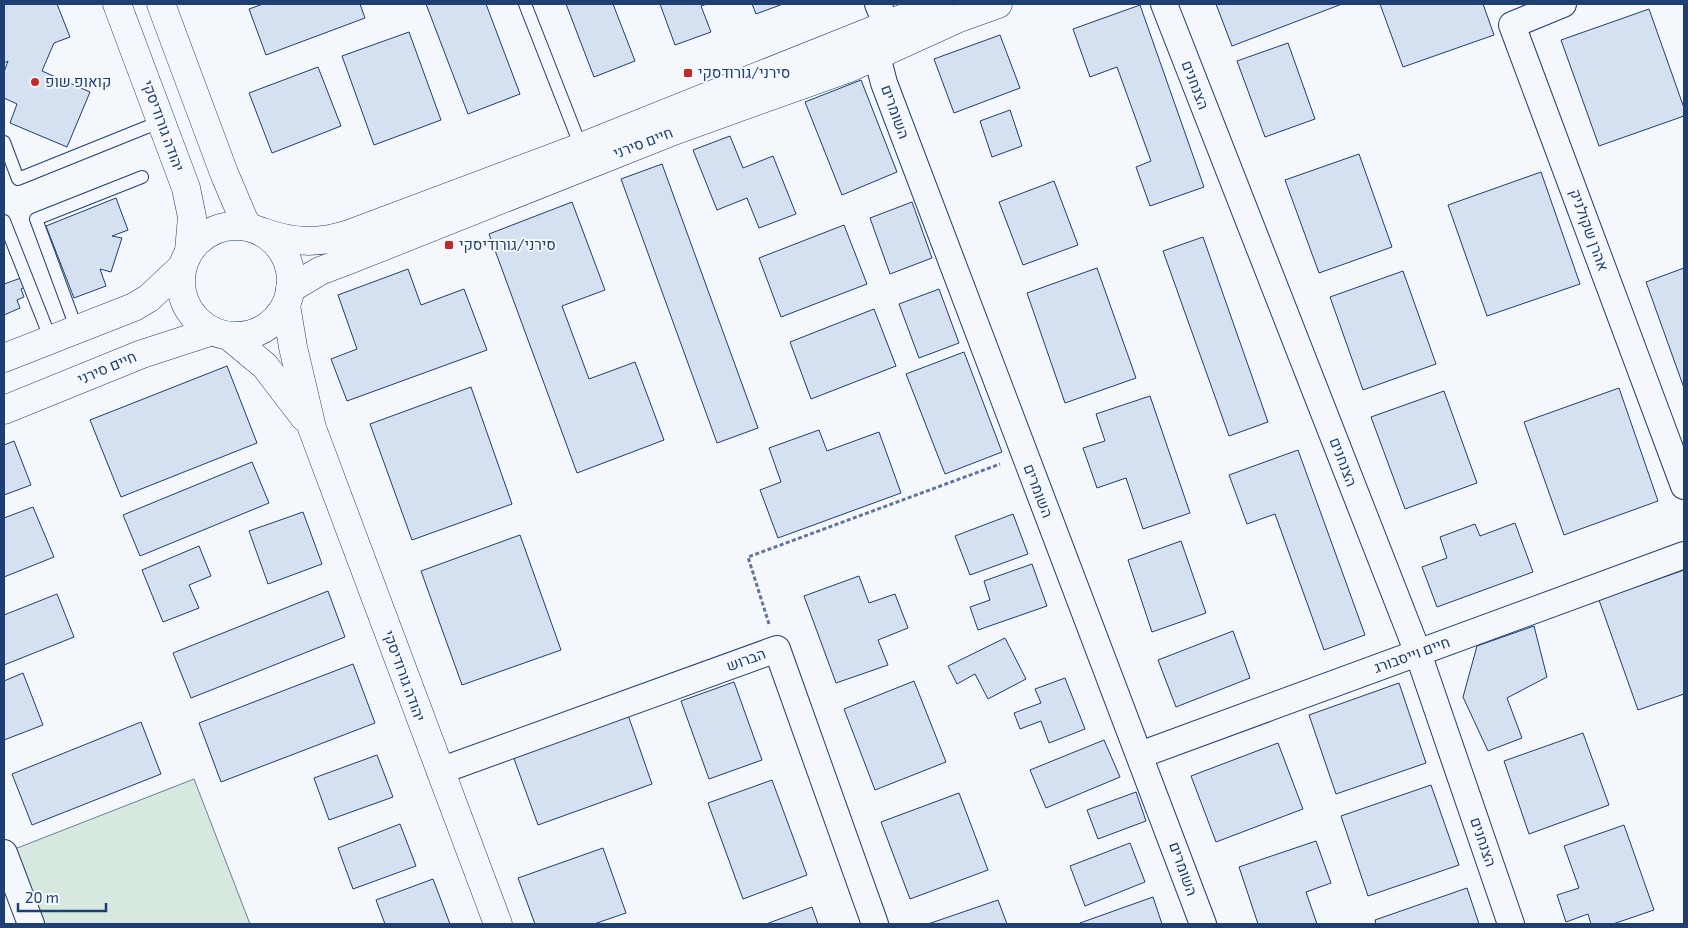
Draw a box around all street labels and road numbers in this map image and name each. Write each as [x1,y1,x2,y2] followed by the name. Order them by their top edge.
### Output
[1178,58,1213,112] street label: הצנחנים
[139,78,189,174] street label: יהודה גורודיסקי
[878,82,914,141] street label: השומרים
[610,122,675,162] street label: חיים סירני
[1567,186,1613,273] street label: אהרן שקולניק
[74,347,139,388] street label: חיים סירני
[1326,435,1361,489] street label: הצנחנים
[1020,461,1057,520] street label: השומרים
[380,628,430,724] street label: יהודה גורודיסקי
[1371,632,1452,676] street label: חיים וייסבורג
[724,644,768,674] street label: הברוש
[1467,815,1501,869] street label: הצנחנים
[1166,839,1202,898] street label: השומרים

